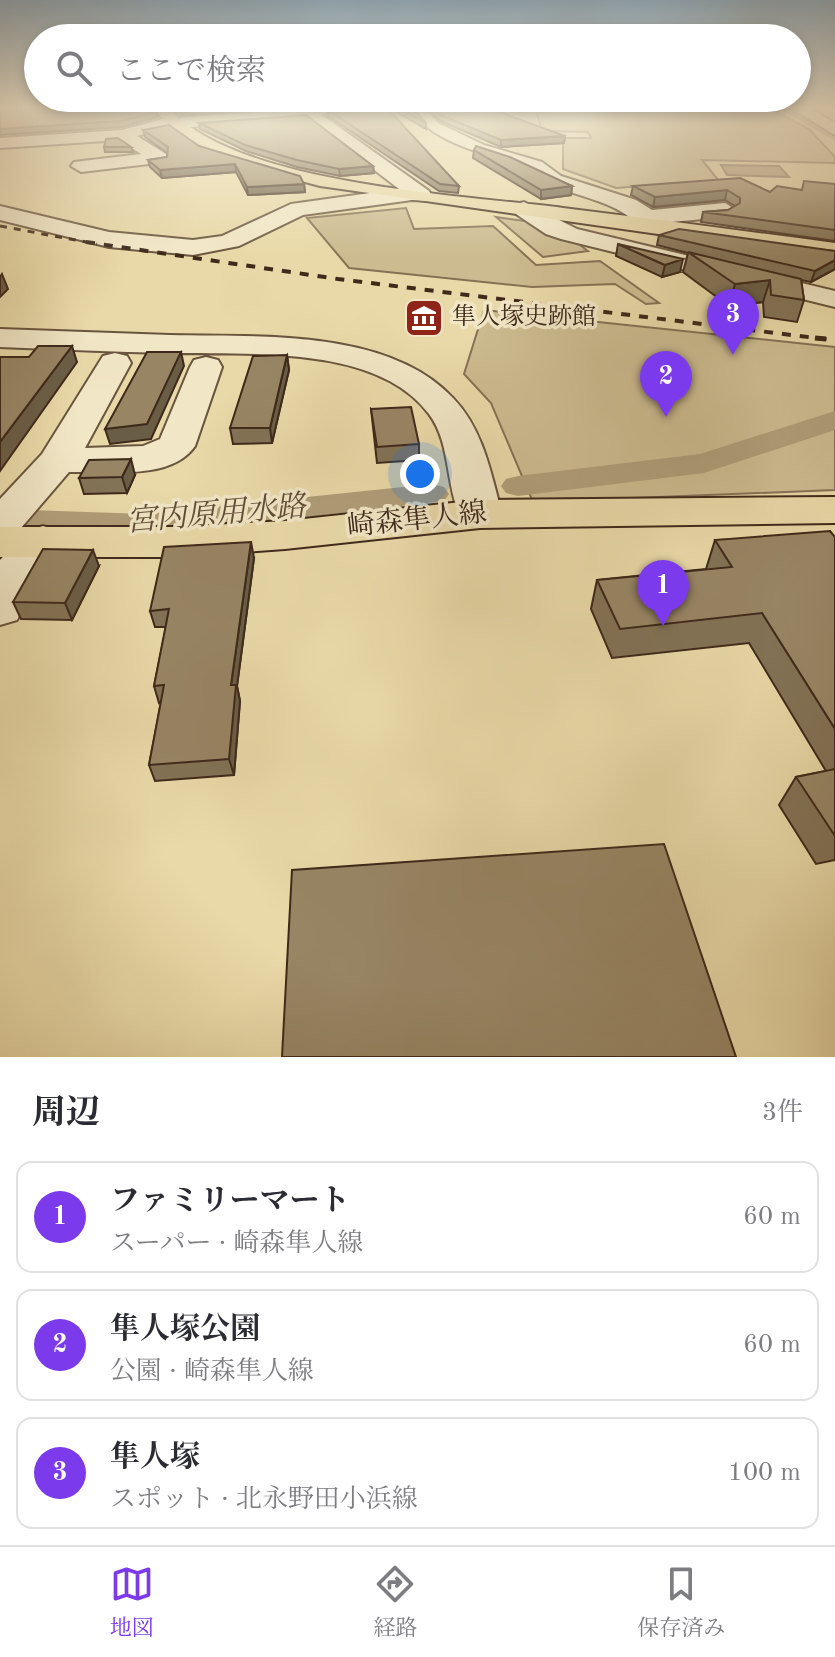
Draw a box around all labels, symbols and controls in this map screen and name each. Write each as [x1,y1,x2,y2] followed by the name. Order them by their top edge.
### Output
[24,24,811,112] search box
[52,46,96,90] icon: search
[116,57,266,87] text: ここで検索
[707,289,759,355] pin: 3
[403,297,445,339] museum icon: 隼人塚史跡館
[452,303,596,330] place label: 隼人塚史跡館
[640,351,692,417] pin: 2
[400,454,440,494] your location
[125,489,309,538] water label: 宮内原用水路
[346,497,488,542] street label: 崎森隼人線
[637,560,689,626] pin: 1
[32,1097,100,1131] text: 周辺
[762,1100,803,1126] text: 3件
[110,1187,349,1217] text: ファミリーマート
[52,1204,68,1230] text: 1
[743,1204,801,1230] text: 60 m
[110,1231,363,1257] text: スーパー · 崎森隼人線
[110,1315,260,1345] text: 隼人塚公園
[52,1332,68,1358] text: 2
[743,1332,801,1358] text: 60 m
[110,1359,314,1385] text: 公園 · 崎森隼人線
[110,1443,200,1473] text: 隼人塚
[52,1460,68,1486] text: 3
[728,1460,801,1486] text: 100 m
[110,1487,418,1513] text: スポット · 北永野田小浜線
[110,1562,154,1643] tab: 地図
[373,1562,417,1643] tab: 経路
[637,1562,725,1643] tab: 保存済み

